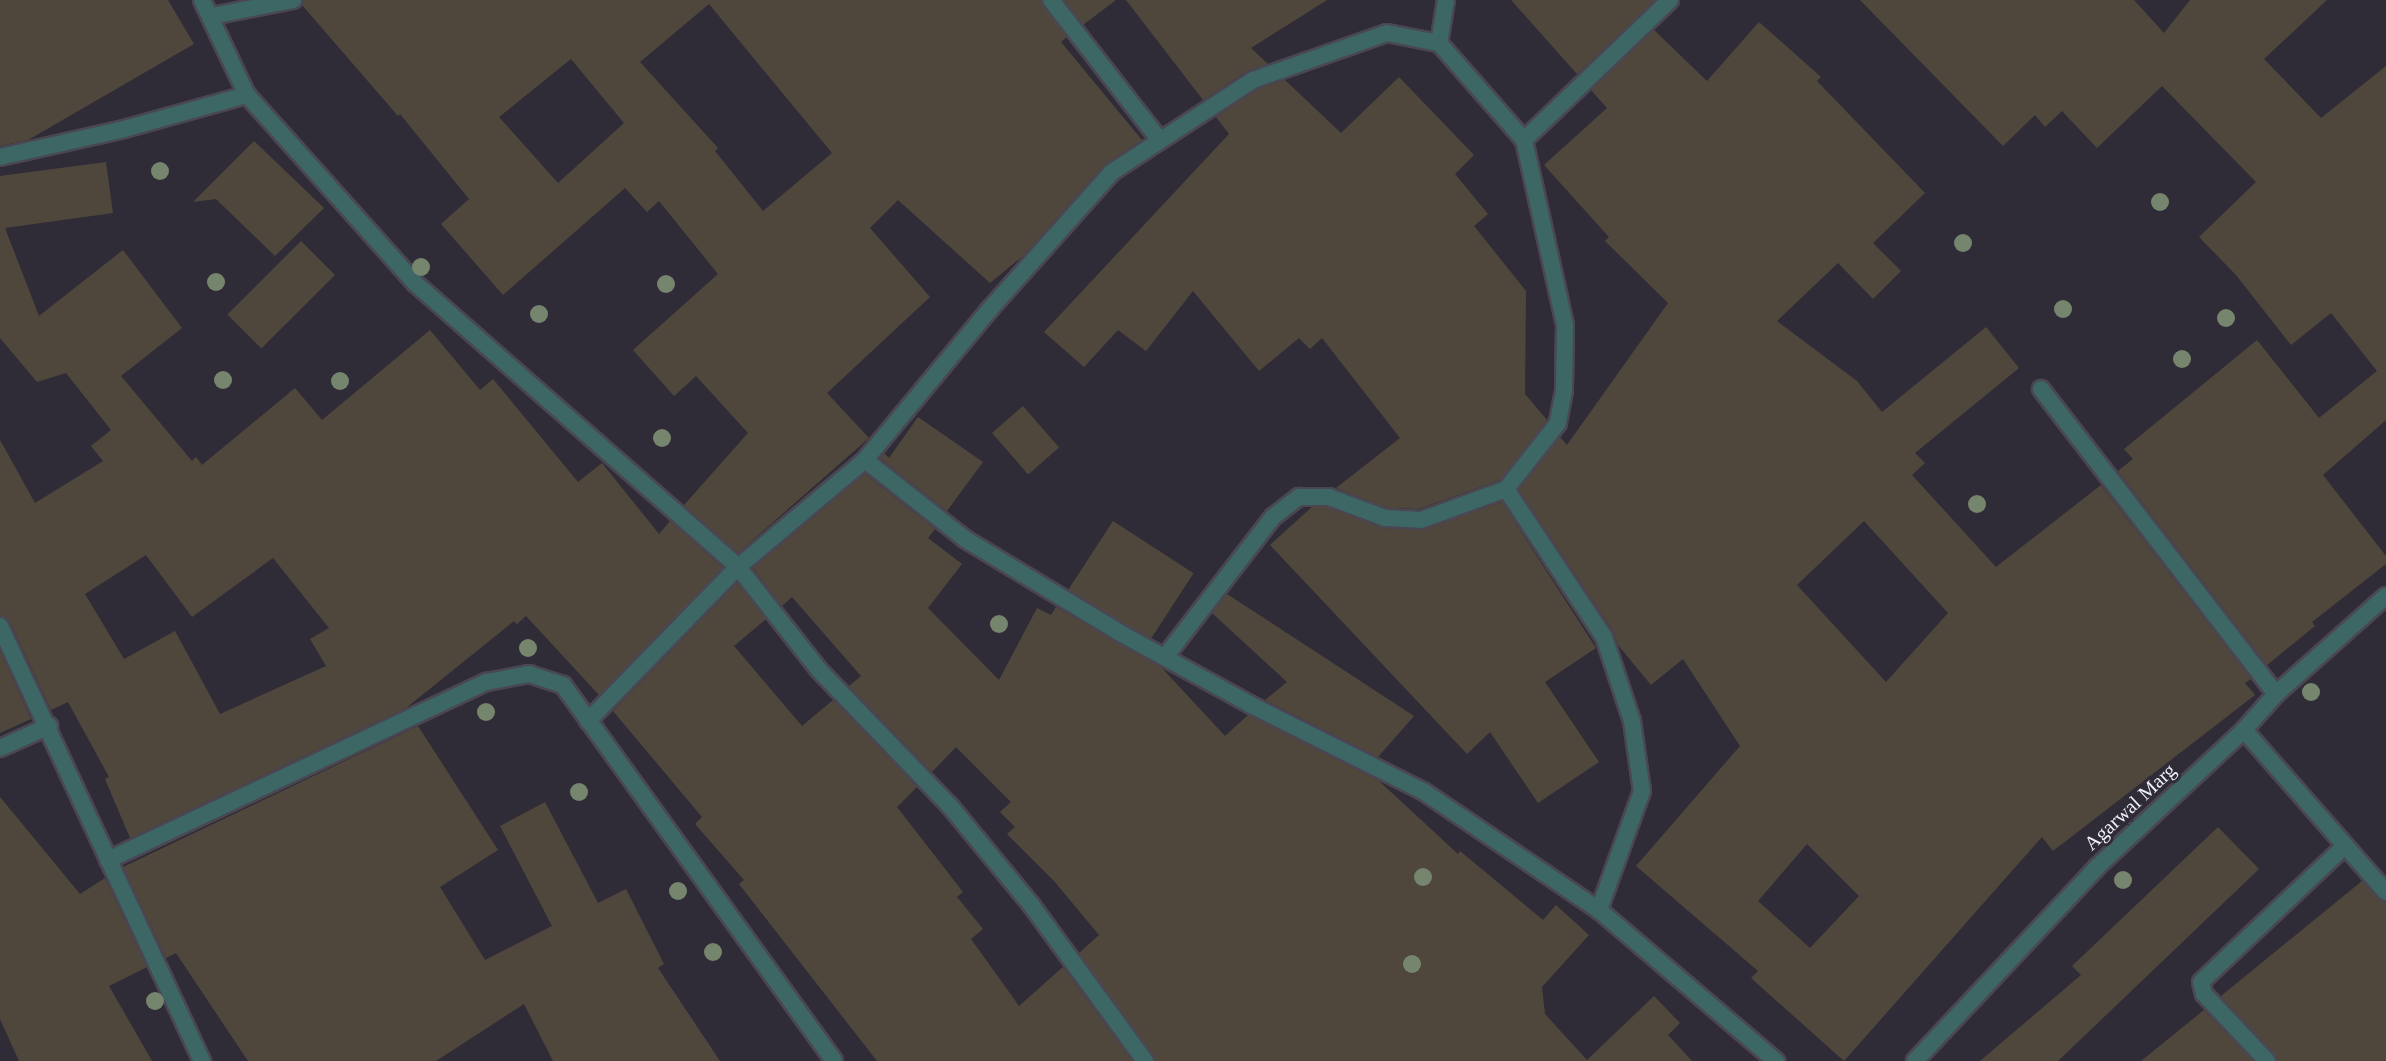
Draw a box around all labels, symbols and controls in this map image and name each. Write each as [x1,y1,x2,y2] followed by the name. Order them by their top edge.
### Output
[2079,758,2181,856] street label: Agarwal Marg

